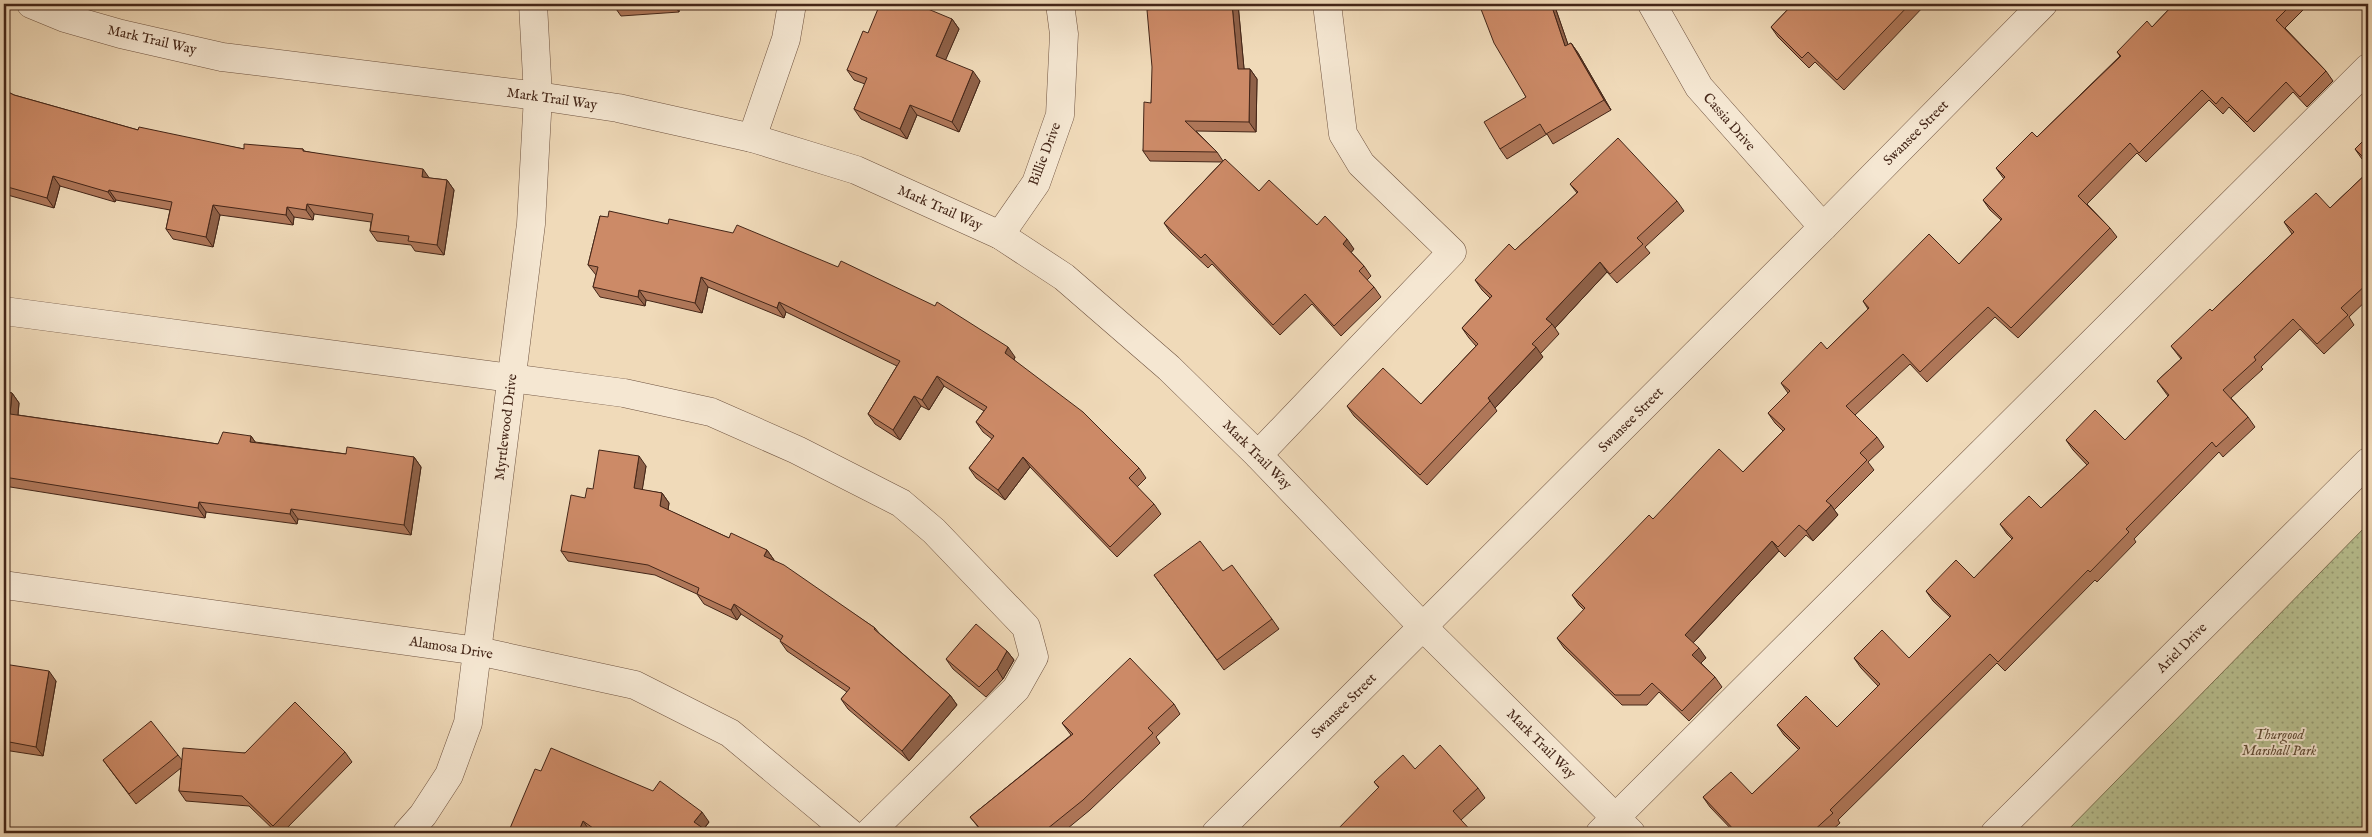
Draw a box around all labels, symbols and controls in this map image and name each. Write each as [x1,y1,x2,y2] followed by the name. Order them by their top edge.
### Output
[106,21,198,59] street label: Mark Trail Way
[506,84,598,114] street label: Mark Trail Way
[1699,89,1760,155] street label: Cassia Drive
[1879,96,1953,170] street label: Swansee Street
[1025,119,1066,188] street label: Billie Drive
[895,181,985,235] street label: Mark Trail Way
[491,372,522,481] street label: Myrtlewood Drive
[1594,383,1668,457] street label: Swansee Street
[1218,416,1296,494] street label: Mark Trail Way
[2152,619,2211,678] street label: Ariel Drive
[407,632,495,664] street label: Alamosa Drive
[1307,669,1381,743] street label: Swansee Street
[1502,705,1580,783] street label: Mark Trail Way
[2242,726,2317,760] park label: Thurgood Marshall Park

